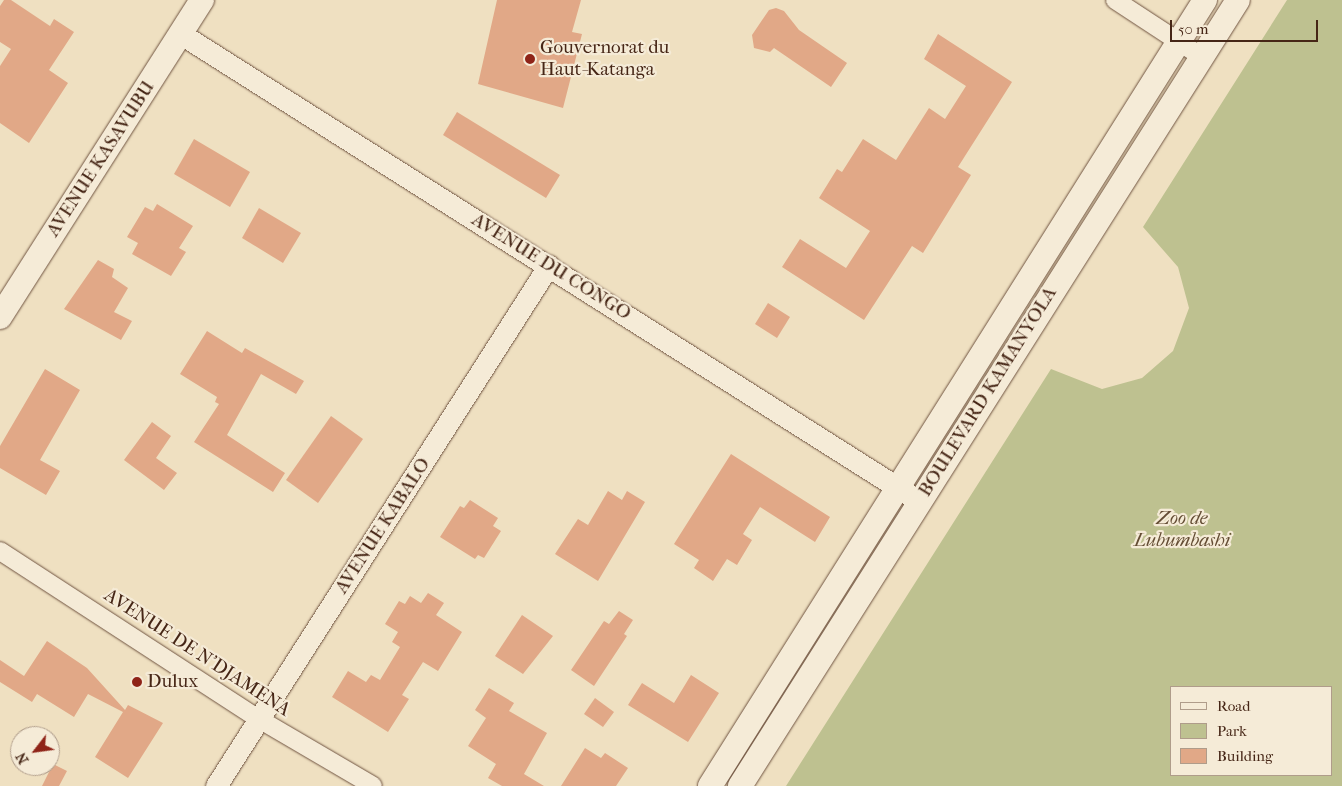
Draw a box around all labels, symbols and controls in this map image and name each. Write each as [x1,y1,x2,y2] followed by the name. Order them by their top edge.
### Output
[1172,10,1320,42] scale bar
[1178,20,1208,38] text: 50 m
[540,37,669,81] place label: Gouvernorat du Haut-Katanga
[524,53,536,65] marker: Gouvernorat du Haut-Katanga
[42,77,160,241] street label: AVENUE KASAVUBU
[467,209,635,325] street label: AVENUE DU CONGO
[914,283,1062,501] street label: BOULEVARD KAMANYOLA
[331,454,435,598] street label: AVENUE KABALO
[1134,508,1230,552] park label: Zoo de Lubumbashi
[100,584,294,722] street label: AVENUE DE N'DJAMENA
[147,671,198,693] place label: Dulux
[131,676,143,688] marker: Dulux
[1170,686,1332,776] legend
[1217,697,1250,715] text: Road
[1217,722,1247,740] text: Park
[10,726,60,776] north arrow
[1217,747,1273,765] text: Building
[12,749,32,767] text: N

